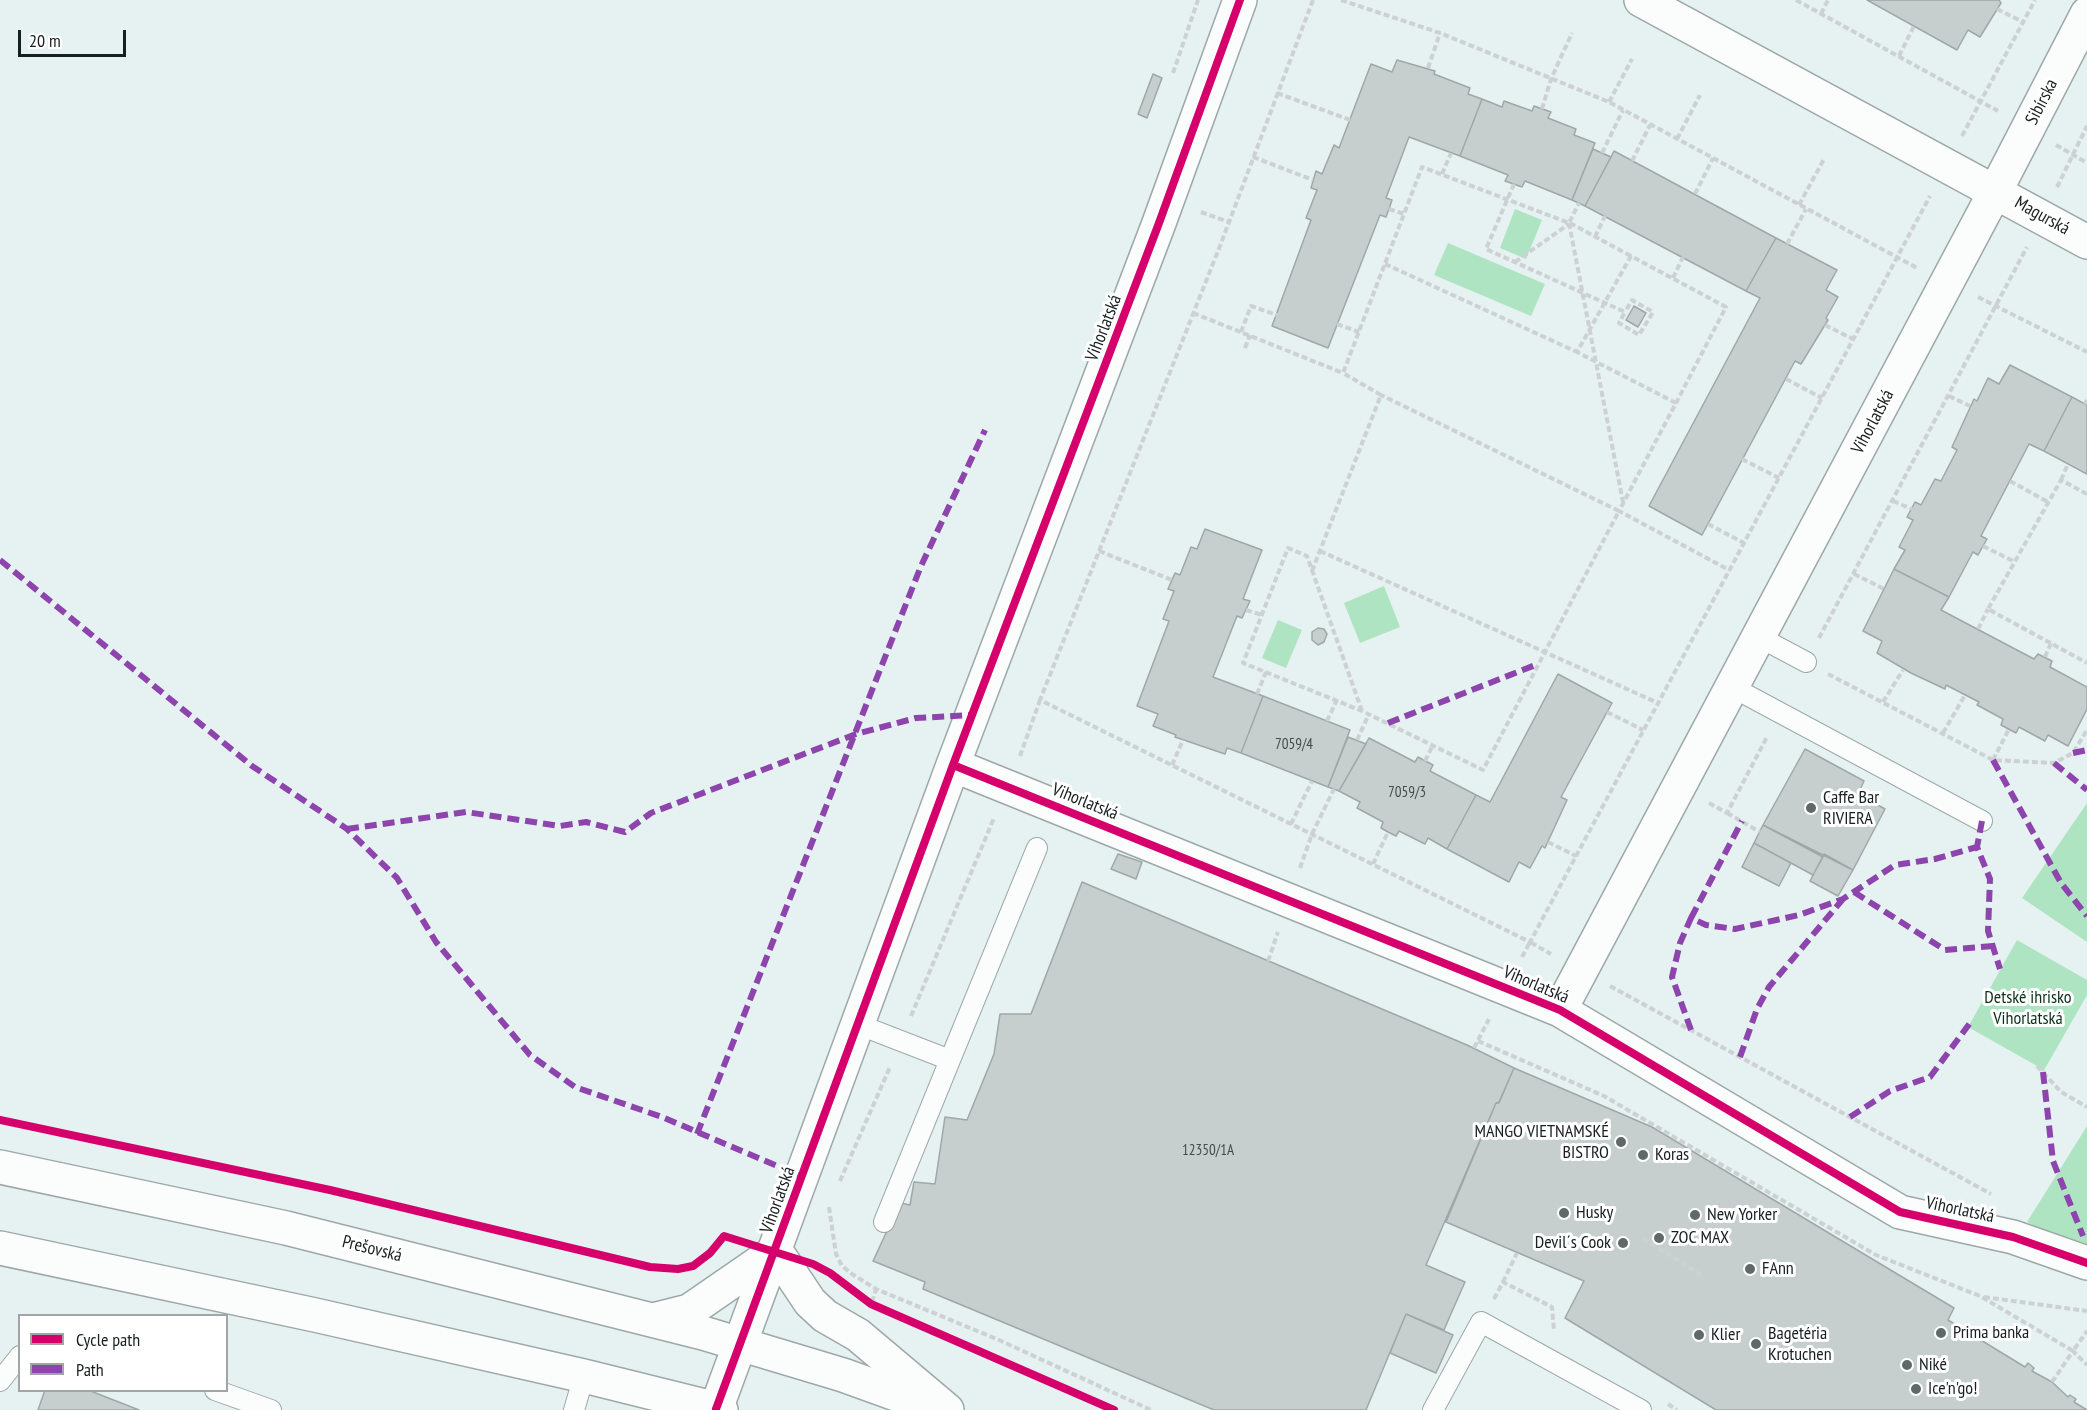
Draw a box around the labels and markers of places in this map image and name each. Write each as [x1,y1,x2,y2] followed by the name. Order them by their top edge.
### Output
[1823,787,1879,830] place label: Caffe Bar RIVIERA
[1804,801,1818,815] marker: Caffe Bar RIVIERA
[1475,1121,1609,1164] place label: MANGO VIETNAMSKÉ BISTRO
[1614,1135,1628,1149] marker: MANGO VIETNAMSKÉ BISTRO
[1655,1144,1689,1166] place label: Koras
[1636,1148,1650,1162] marker: Koras
[1576,1202,1613,1224] place label: Husky
[1707,1204,1777,1226] place label: New Yorker
[1557,1206,1571,1220] marker: Husky
[1688,1208,1702,1222] marker: New Yorker
[1671,1227,1729,1249] place label: ZOC MAX
[1652,1231,1666,1245] marker: ZOC MAX
[1535,1232,1611,1254] place label: Devil´s Cook
[1616,1236,1630,1250] marker: Devil´s Cook
[1762,1258,1794,1280] place label: FAnn
[1743,1262,1757,1276] marker: FAnn
[1953,1322,2029,1344] place label: Prima banka
[1768,1323,1832,1366] place label: Bagetéria Krotuchen
[1711,1324,1740,1346] place label: Klier
[1934,1326,1948,1340] marker: Prima banka
[1692,1328,1706,1342] marker: Klier
[1749,1337,1763,1351] marker: Bagetéria Krotuchen
[1919,1354,1947,1376] place label: Niké
[1900,1358,1914,1372] marker: Niké
[1928,1378,1977,1400] place label: Ice'n'go!
[1909,1382,1923,1396] marker: Ice'n'go!

